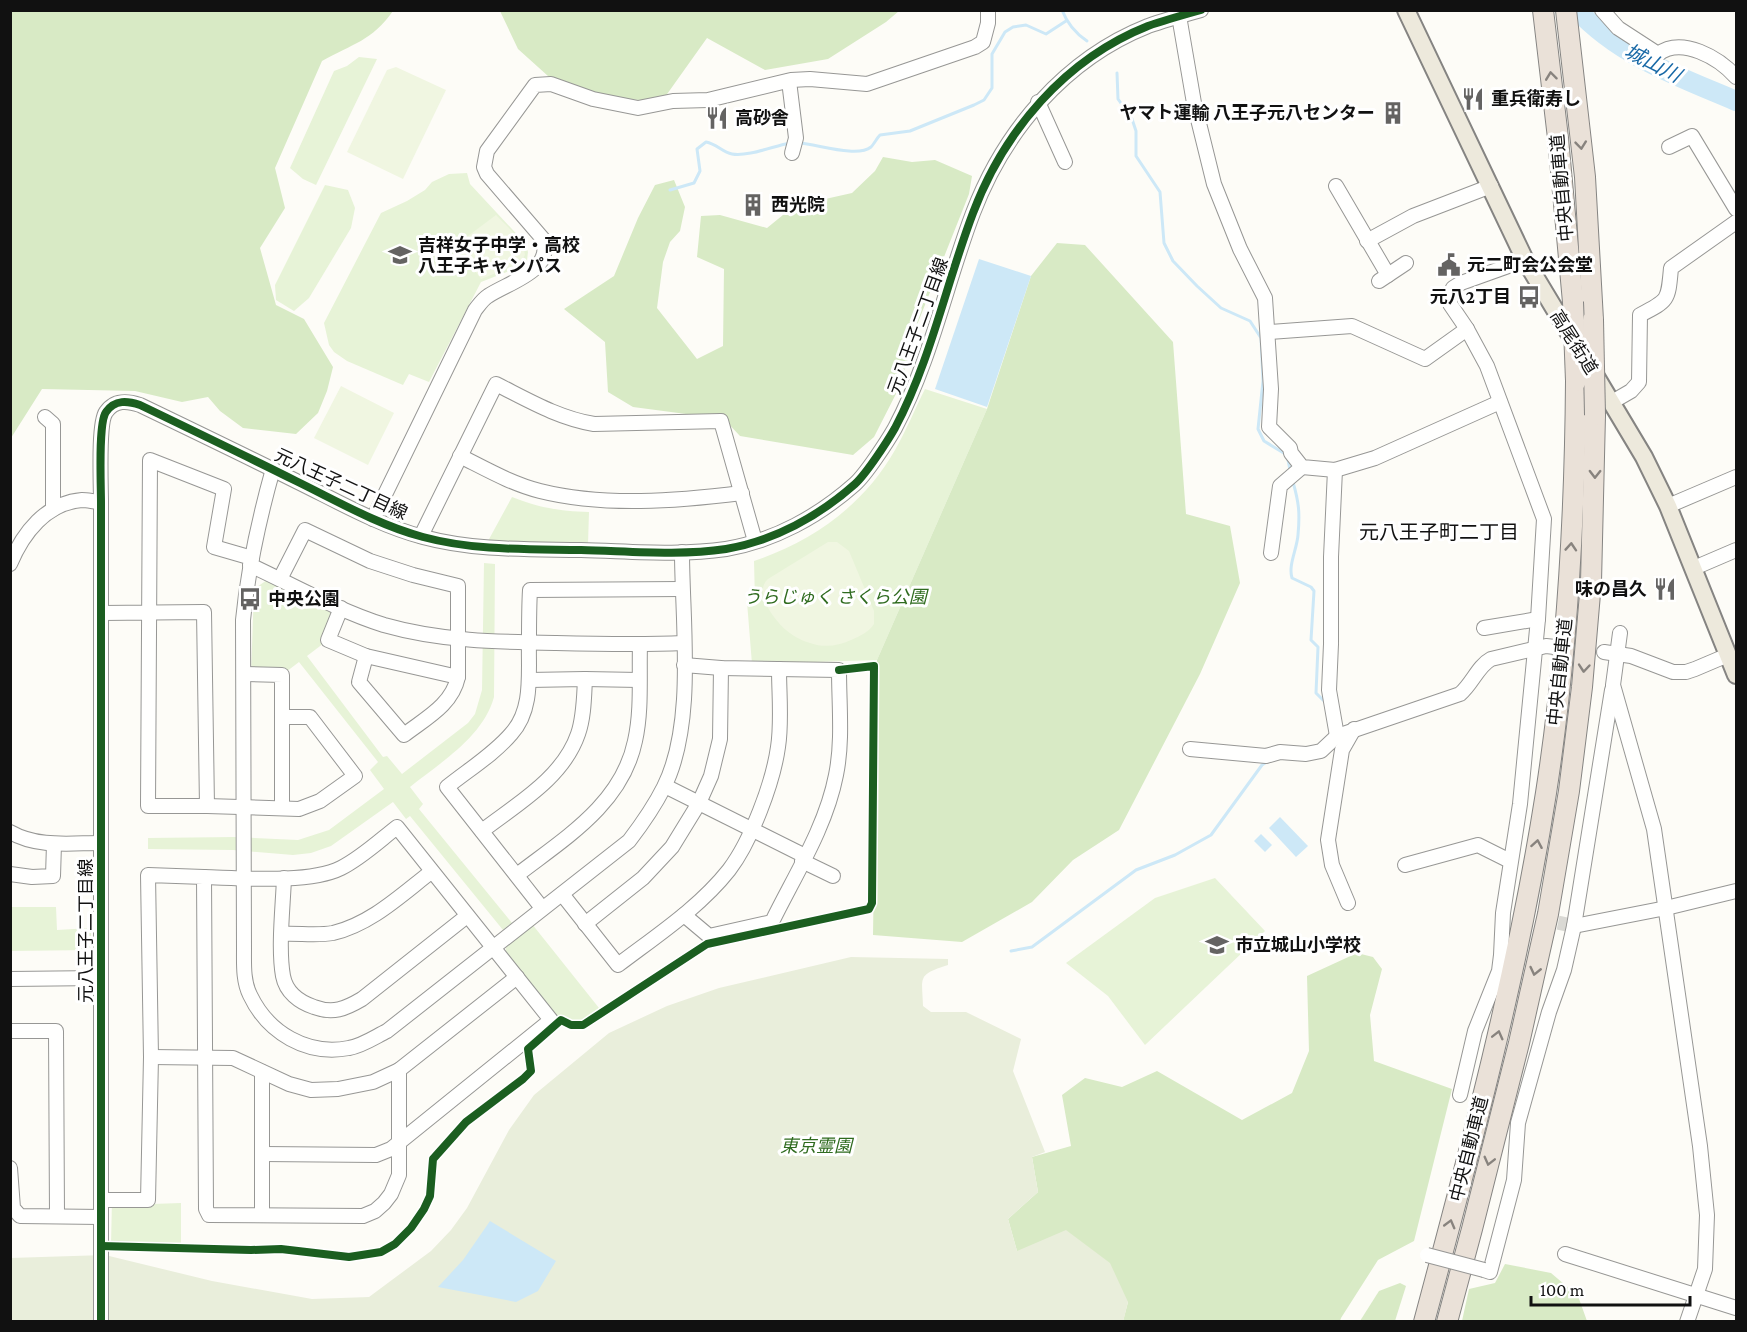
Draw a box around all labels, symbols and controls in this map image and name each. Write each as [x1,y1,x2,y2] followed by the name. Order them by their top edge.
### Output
[1621,40,1687,87] water label: 城山川
[1545,72,1557,81] one-way arrow
[1460,86,1486,112] restaurant icon: 重兵衛寿し
[1491,88,1581,109] place label: 重兵衛寿し
[1380,100,1406,126] building icon: ヤマト運輸 八王子元八センター
[1120,103,1375,123] place label: ヤマト運輸 八王子元八センター
[704,105,730,131] restaurant icon: 高砂舎
[735,108,789,128] place label: 高砂舎
[1547,133,1577,243] street label: 中央自動車道
[1575,140,1587,149] one-way arrow
[740,192,766,218] building icon: 西光院
[771,195,825,215] place label: 西光院
[418,235,580,276] place label: 吉祥女子中学・高校 八王子キャンパス
[387,242,413,268] school or university icon: 吉祥女子中学・高校 八王子キャンパス
[1436,252,1462,278] public building icon: 元二町会公会堂
[884,255,952,397] street label: 元八王子二丁目線
[1467,255,1593,275] place label: 元二町会公会堂
[1516,284,1542,310] bus stop icon: 元八2丁目
[1430,287,1511,307] place label: 元八2丁目
[1546,306,1602,378] street label: 高尾街道
[272,445,410,523] street label: 元八王子二丁目線
[1589,469,1601,478] one-way arrow
[1359,521,1519,543] district label: 元八王子町二丁目
[1564,542,1577,551] one-way arrow
[1652,576,1678,602] restaurant icon: 味の昌久
[1575,579,1647,599] place label: 味の昌久
[237,586,263,612] bus stop icon: 中央公園
[743,587,930,607] park label: うらじゅく さくら公園
[268,589,340,609] place label: 中央公園
[1544,617,1576,727] street label: 中央自動車道
[1578,664,1591,673] one-way arrow
[1530,840,1542,849] one-way arrow
[76,859,96,1003] street label: 元八王子二丁目線
[1204,932,1230,958] school or university icon: 市立城山小学校
[1235,935,1361,955] place label: 市立城山小学校
[1529,966,1542,976] one-way arrow
[1490,1031,1503,1041] one-way arrow
[1446,1094,1492,1204] street label: 中央自動車道
[780,1136,855,1156] park label: 東京霊園
[1484,1155,1497,1165] one-way arrow
[1442,1220,1455,1230] one-way arrow
[1531,1269,1690,1307] scale bar
[1540,1280,1585,1300] text: 100 m

